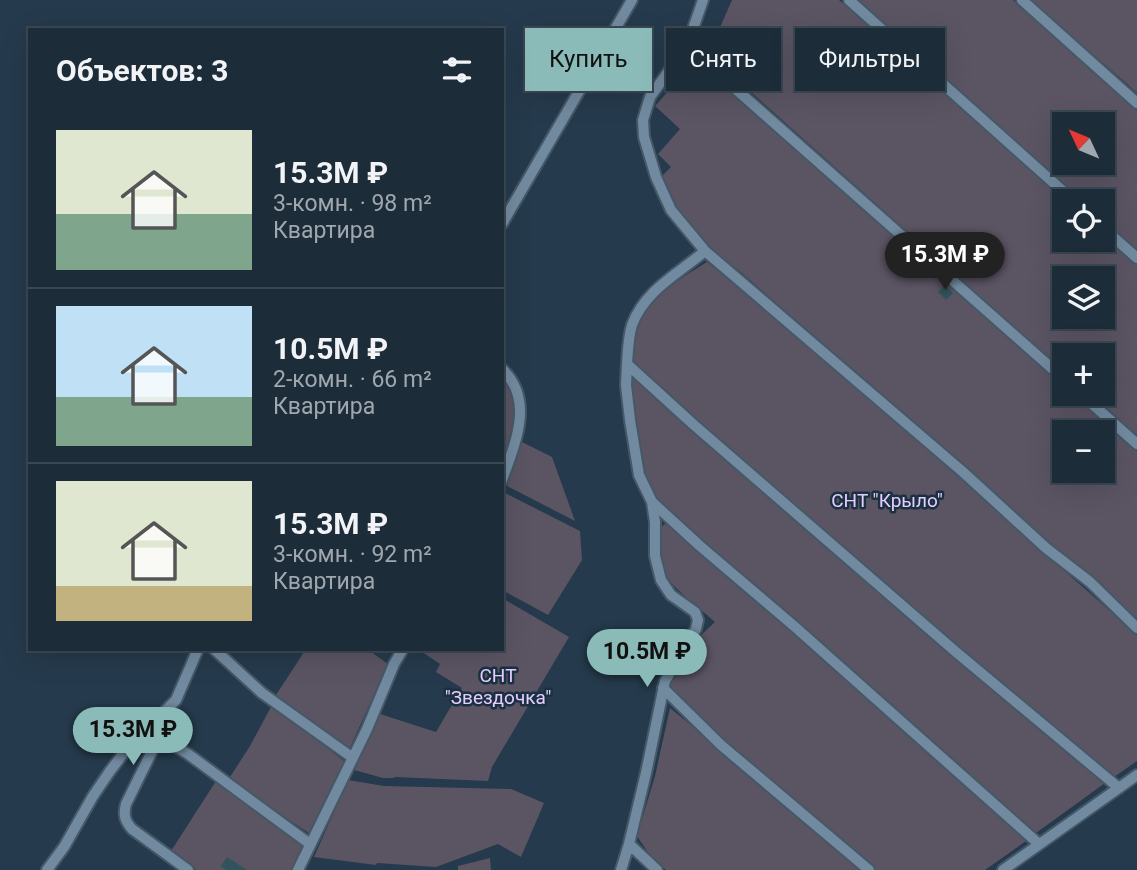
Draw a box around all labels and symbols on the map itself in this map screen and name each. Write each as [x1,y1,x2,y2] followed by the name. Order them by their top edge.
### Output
[1052,112,1115,175] north arrow
[880,232,1010,292] pin: 15.3M ₽
[831,489,943,512] park label: СНТ "Крыло"
[582,630,712,689] pin: 10.5M ₽
[445,664,551,709] park label: СНТ "Звездочка"
[68,708,198,767] pin: 15.3M ₽

